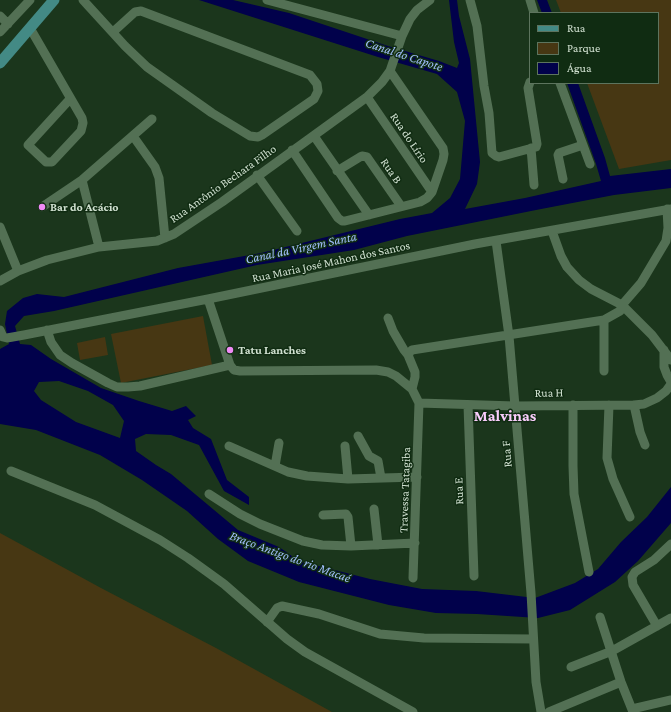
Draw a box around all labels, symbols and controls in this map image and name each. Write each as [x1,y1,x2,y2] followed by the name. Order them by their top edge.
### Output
[529,12,659,84] legend
[567,21,585,35] text: Rua
[363,35,445,75] water label: Canal do Capote
[567,41,600,55] text: Parque
[567,61,591,75] text: Água
[387,110,431,166] street label: Rua do Lírio
[167,142,279,226] street label: Rua Antônio Bechara Filho
[377,156,405,186] street label: Rua B
[50,200,119,214] place label: Bar do Acácio
[37,202,47,212] marker: Bar do Acácio
[244,229,358,267] water label: Canal da Virgem Santa
[251,238,411,286] street label: Rua Maria José Mahon dos Santos
[238,343,306,357] place label: Tatu Lanches
[225,345,235,355] marker: Tatu Lanches
[535,386,563,400] street label: Rua H
[474,406,536,426] district label: Malvinas
[499,440,515,468] street label: Rua F
[396,447,414,533] street label: Travessa Tatagiba
[451,477,467,505] street label: Rua E
[227,528,353,586] water label: Braço Antigo do rio Macaé

